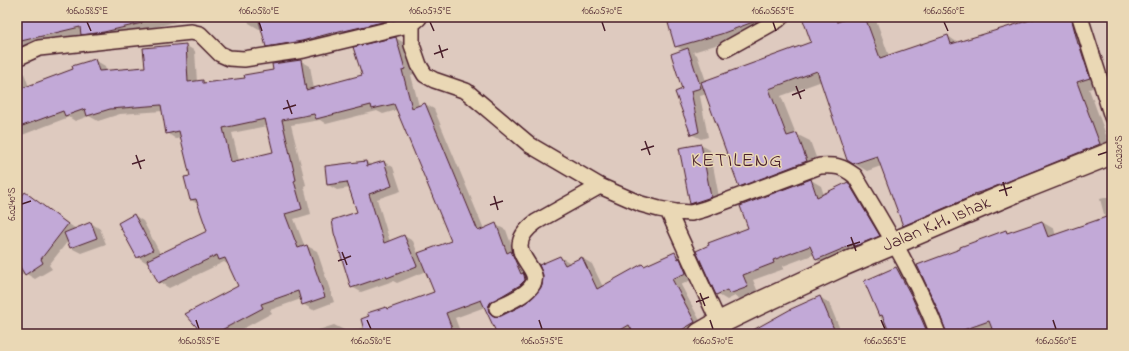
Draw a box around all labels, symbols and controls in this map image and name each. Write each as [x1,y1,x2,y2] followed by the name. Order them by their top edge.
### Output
[66,4,108,19] text: 106.0585°E
[239,4,279,19] text: 106.0580°E
[409,4,451,19] text: 106.0575°E
[581,4,623,19] text: 106.0570°E
[752,4,794,19] text: 106.0565°E
[923,4,965,19] text: 106.0560°E
[1112,135,1127,169] text: 6.0230°S
[691,147,783,176] district label: KETILENG
[5,187,20,221] text: 6.0240°S
[879,190,995,259] street label: Jalan K.H. Ishak
[178,334,220,349] text: 106.0585°E
[351,334,391,349] text: 106.0580°E
[521,334,563,349] text: 106.0575°E
[692,334,734,349] text: 106.0570°E
[864,334,906,349] text: 106.0565°E
[1035,334,1077,349] text: 106.0560°E

